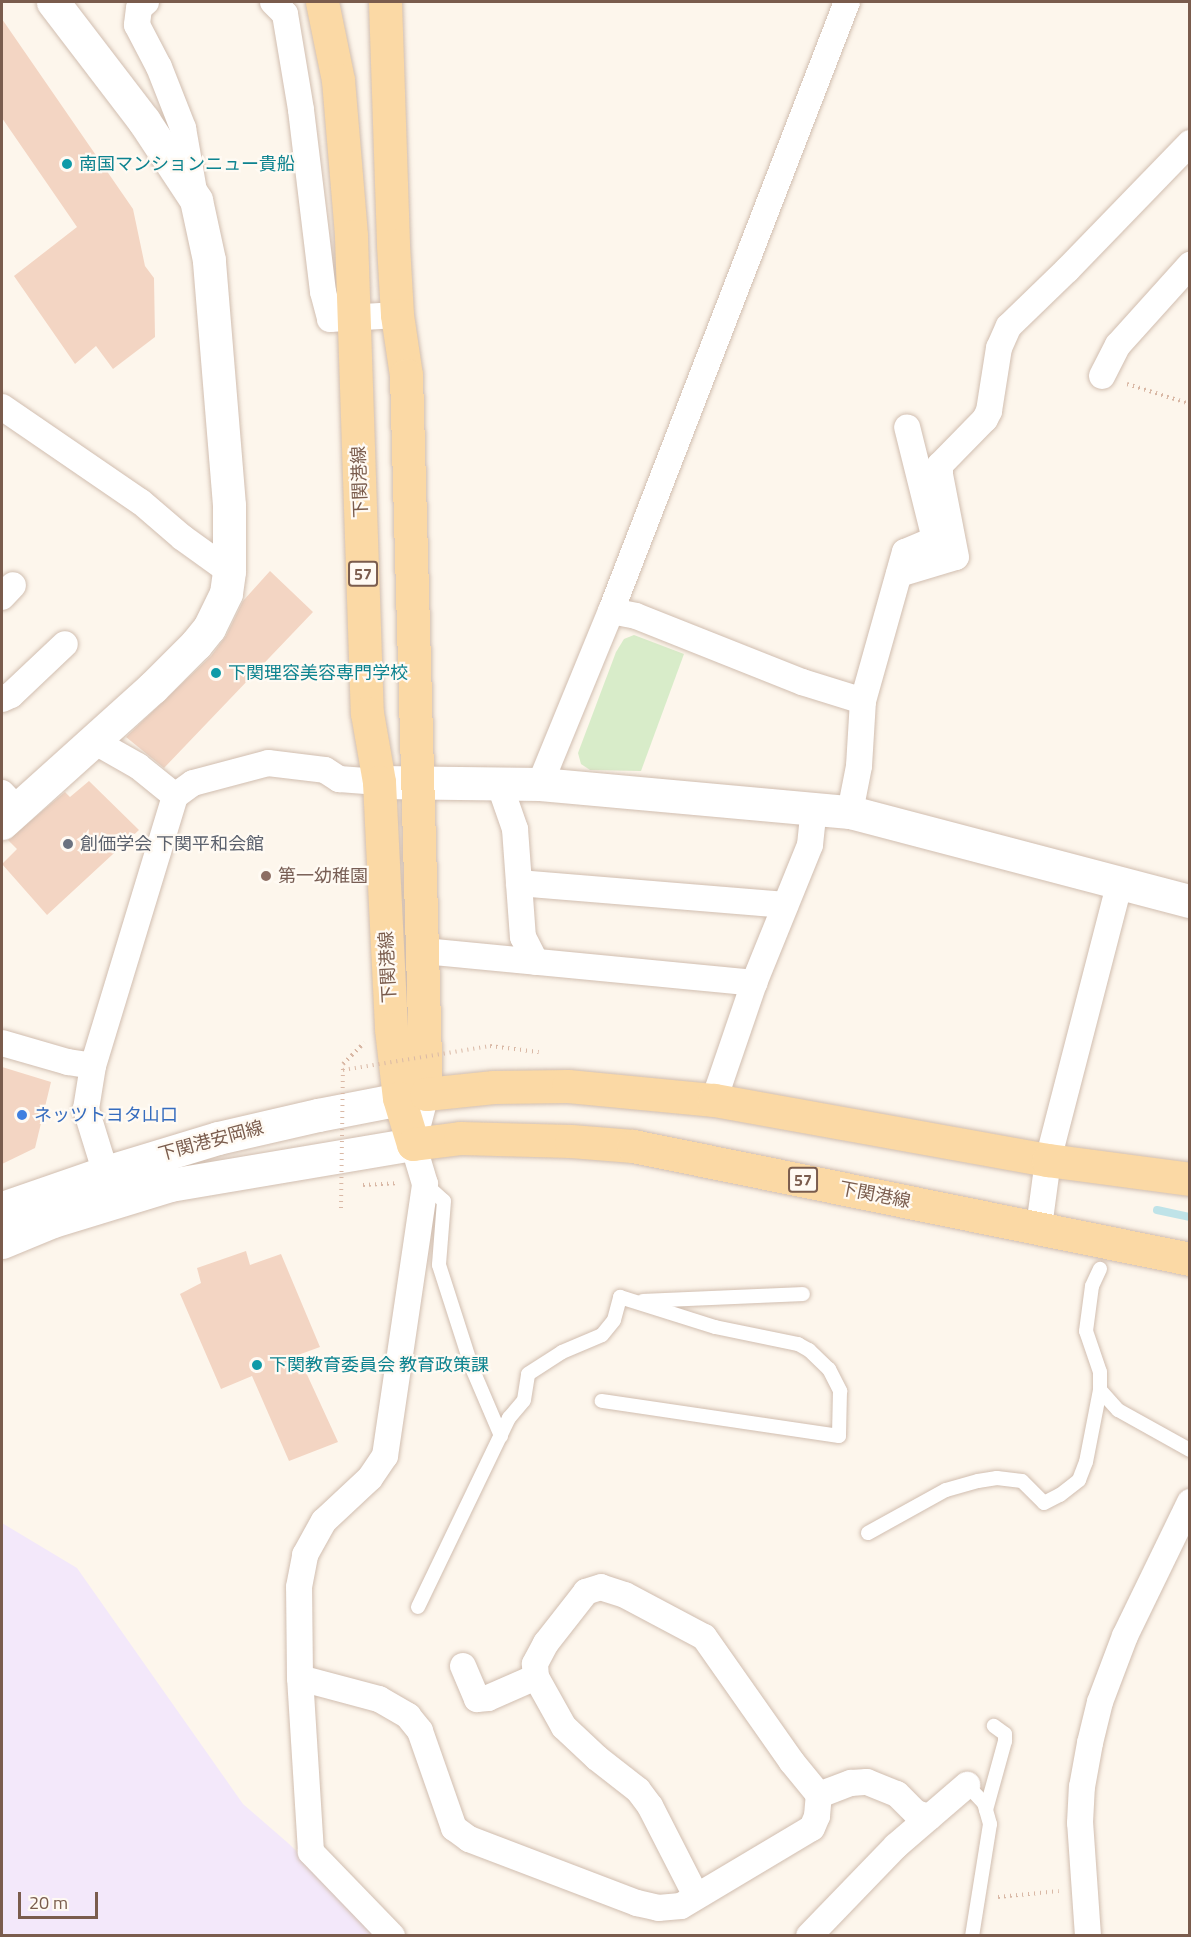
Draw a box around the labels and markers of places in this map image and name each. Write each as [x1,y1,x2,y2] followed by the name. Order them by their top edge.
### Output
[79,153,295,175] place label: 南国マンションニュー貴船
[60,157,74,171] marker: 南国マンションニュー貴船
[228,662,408,684] place label: 下関理容美容専門学校
[209,666,223,680] marker: 下関理容美容専門学校
[80,833,264,855] place label: 創価学会 下関平和会館
[61,837,75,851] marker: 創価学会 下関平和会館
[278,865,368,887] place label: 第一幼稚園
[259,869,273,883] marker: 第一幼稚園
[34,1104,178,1126] place label: ネッツトヨタ山口
[15,1108,29,1122] marker: ネッツトヨタ山口
[269,1354,489,1376] place label: 下関教育委員会 教育政策課
[250,1358,264,1372] marker: 下関教育委員会 教育政策課

